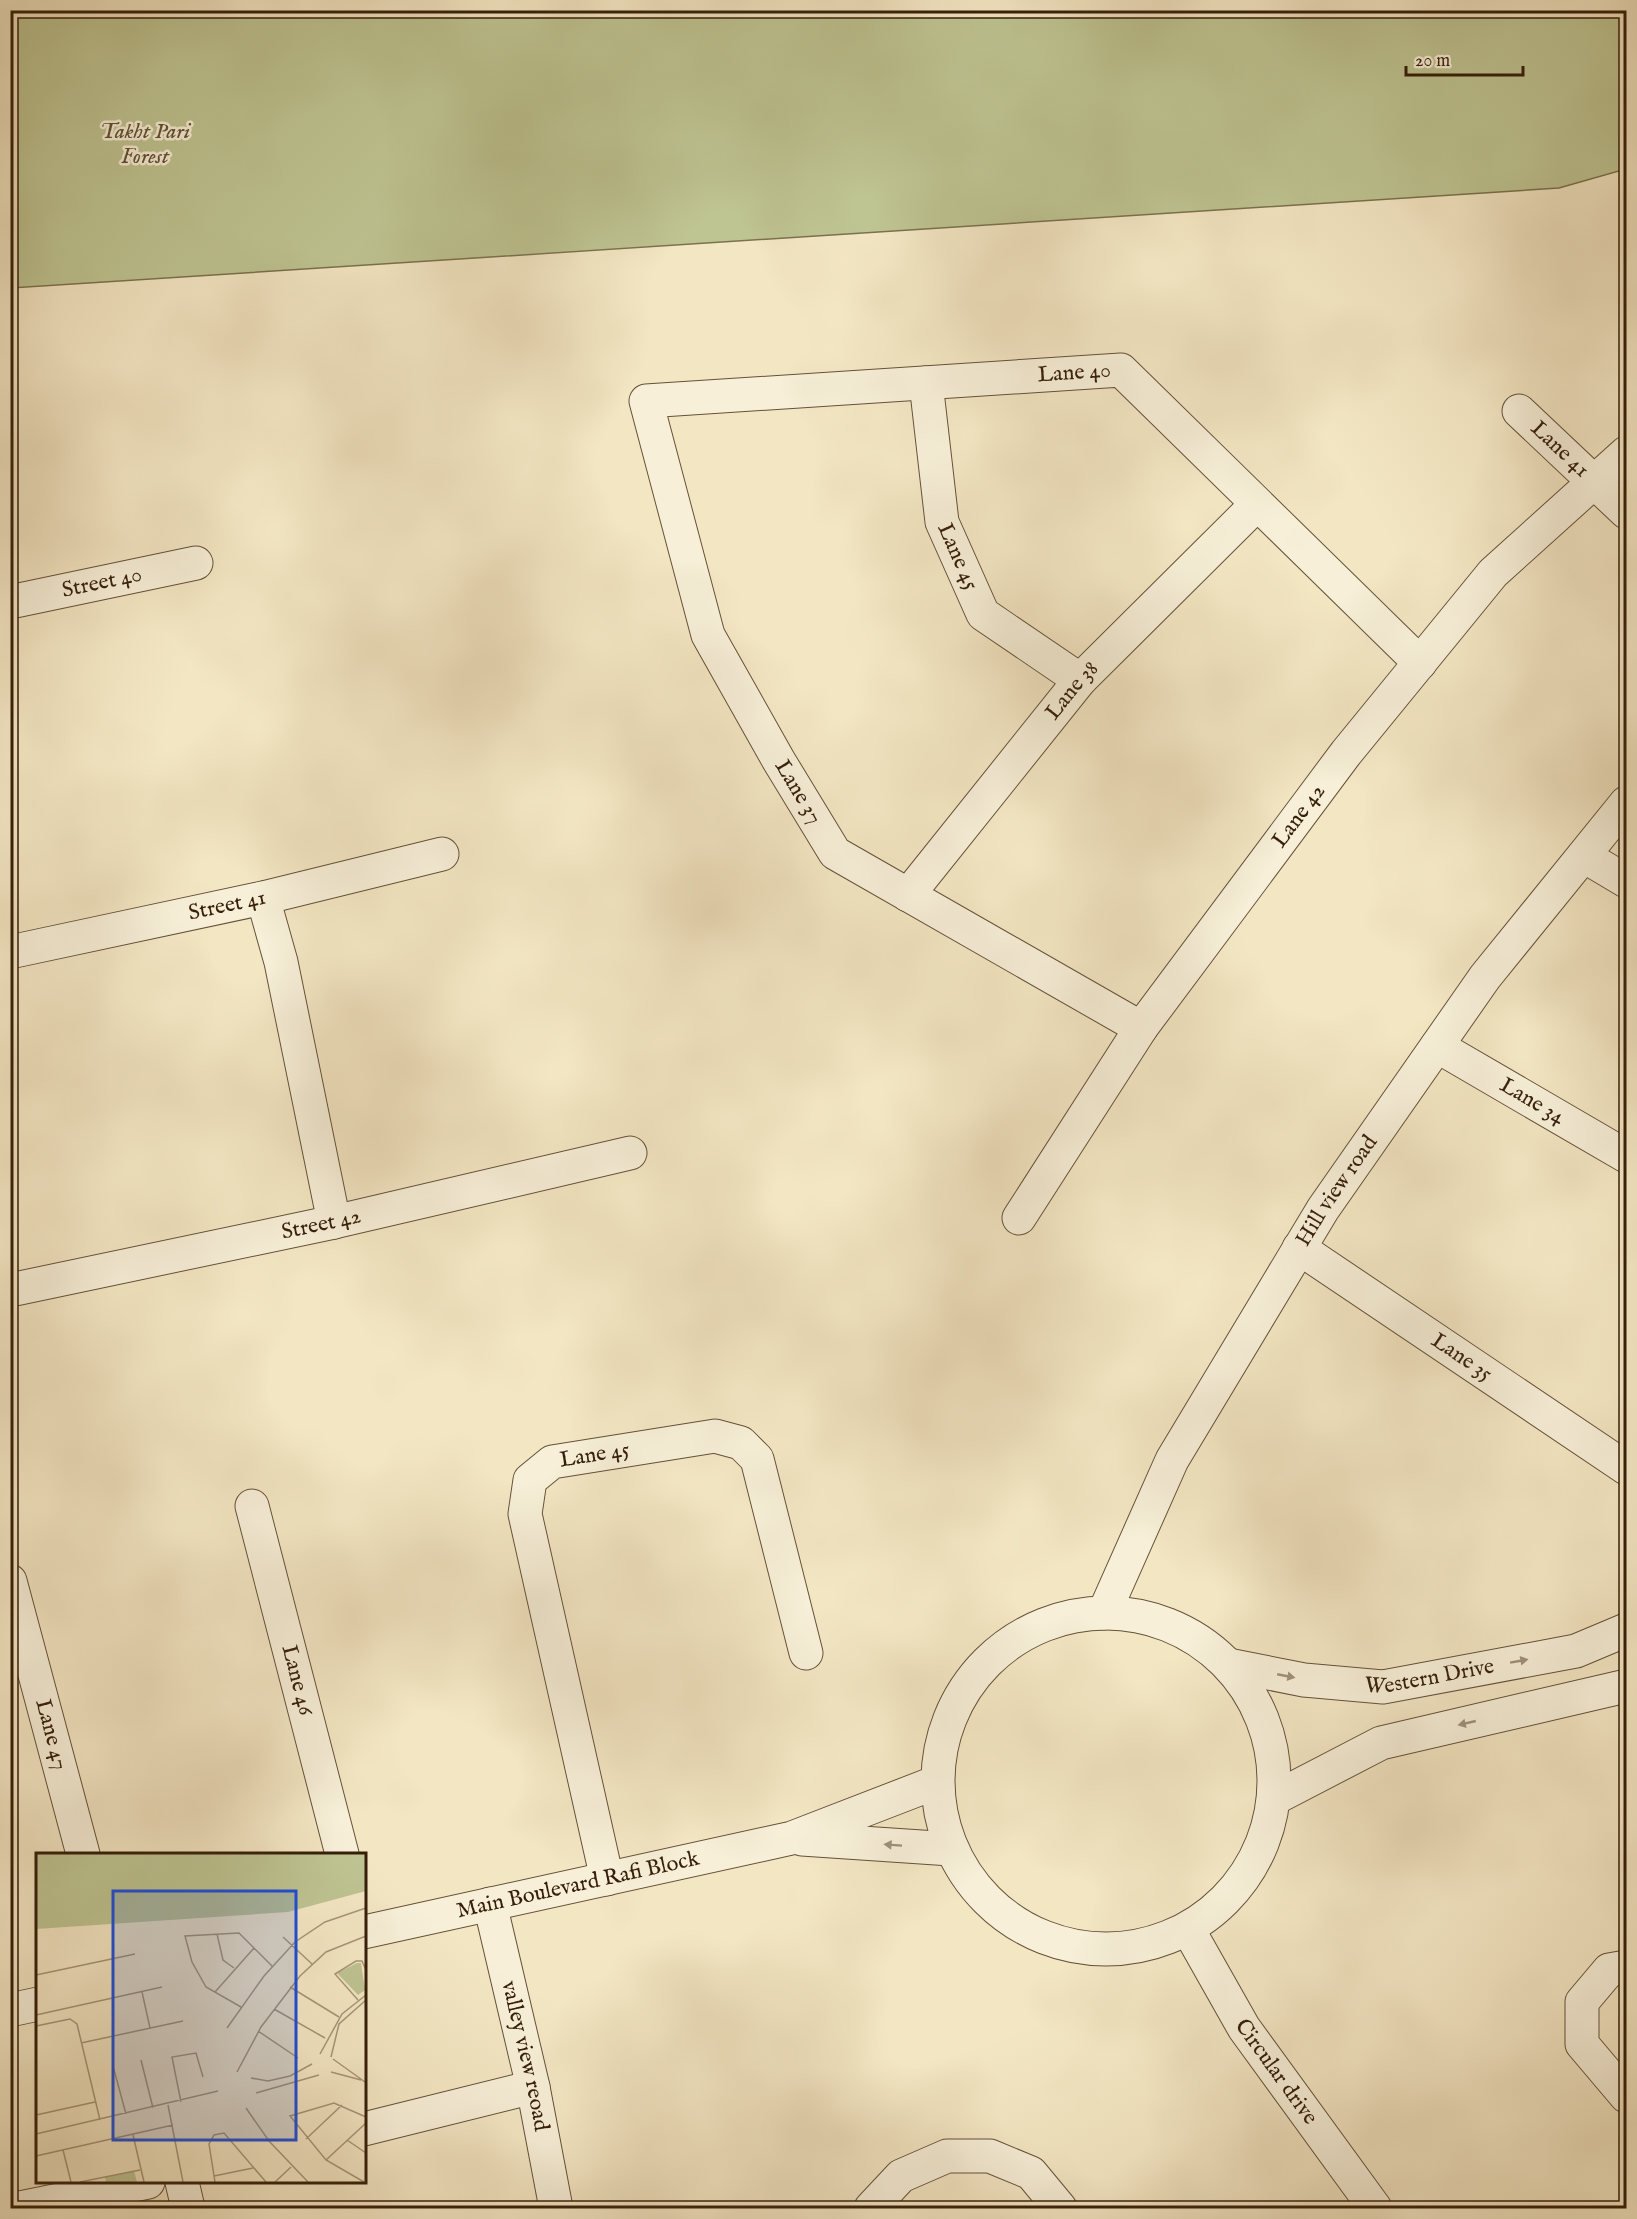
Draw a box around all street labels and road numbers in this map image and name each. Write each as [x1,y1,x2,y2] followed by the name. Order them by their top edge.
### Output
[1037,357,1112,389] street label: Lane 40
[1524,415,1595,484] street label: Lane 41
[930,519,985,595] street label: Lane 45
[59,561,145,605] street label: Street 40
[1039,655,1105,726] street label: Lane 38
[768,755,828,829] street label: Lane 37
[1266,779,1332,854] street label: Lane 42
[186,884,268,928] street label: Street 41
[1494,1071,1570,1131] street label: Lane 34
[1290,1130,1384,1252] street label: Hill view road
[279,1202,364,1247] street label: Street 42
[1426,1327,1498,1388] street label: Lane 35
[558,1436,632,1475] street label: Lane 45
[275,1642,320,1719] street label: Lane 46
[1363,1653,1497,1701] street label: Western Drive
[28,1696,74,1773] street label: Lane 47
[454,1845,702,1925] street label: Main Boulevard Rafi Block
[495,1978,555,2134] street label: valley view reoad
[1228,2014,1324,2130] street label: Circular drive

